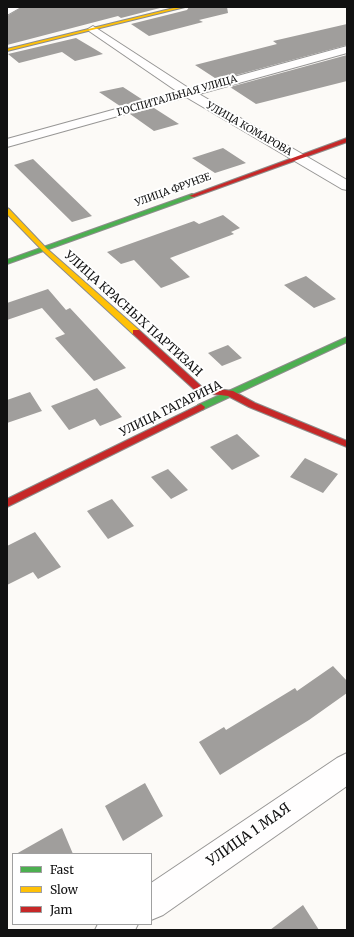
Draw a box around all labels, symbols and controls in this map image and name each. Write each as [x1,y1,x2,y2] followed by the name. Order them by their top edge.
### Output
[115,73,239,119] street label: ГОСПИТАЛЬНАЯ УЛИЦА
[204,100,294,158] street label: УЛИЦА КОМАРОВА
[133,171,213,209] street label: УЛИЦА ФРУНЗЕ
[61,248,205,380] street label: УЛИЦА КРАСНЫХ ПАРТИЗАН
[118,378,224,440] street label: УЛИЦА ГАГАРИНА
[204,800,294,870] street label: УЛИЦА 1 МАЯ
[12,853,152,925] legend
[50,862,74,877] text: Fast
[50,882,78,897] text: Slow
[50,902,72,917] text: Jam

